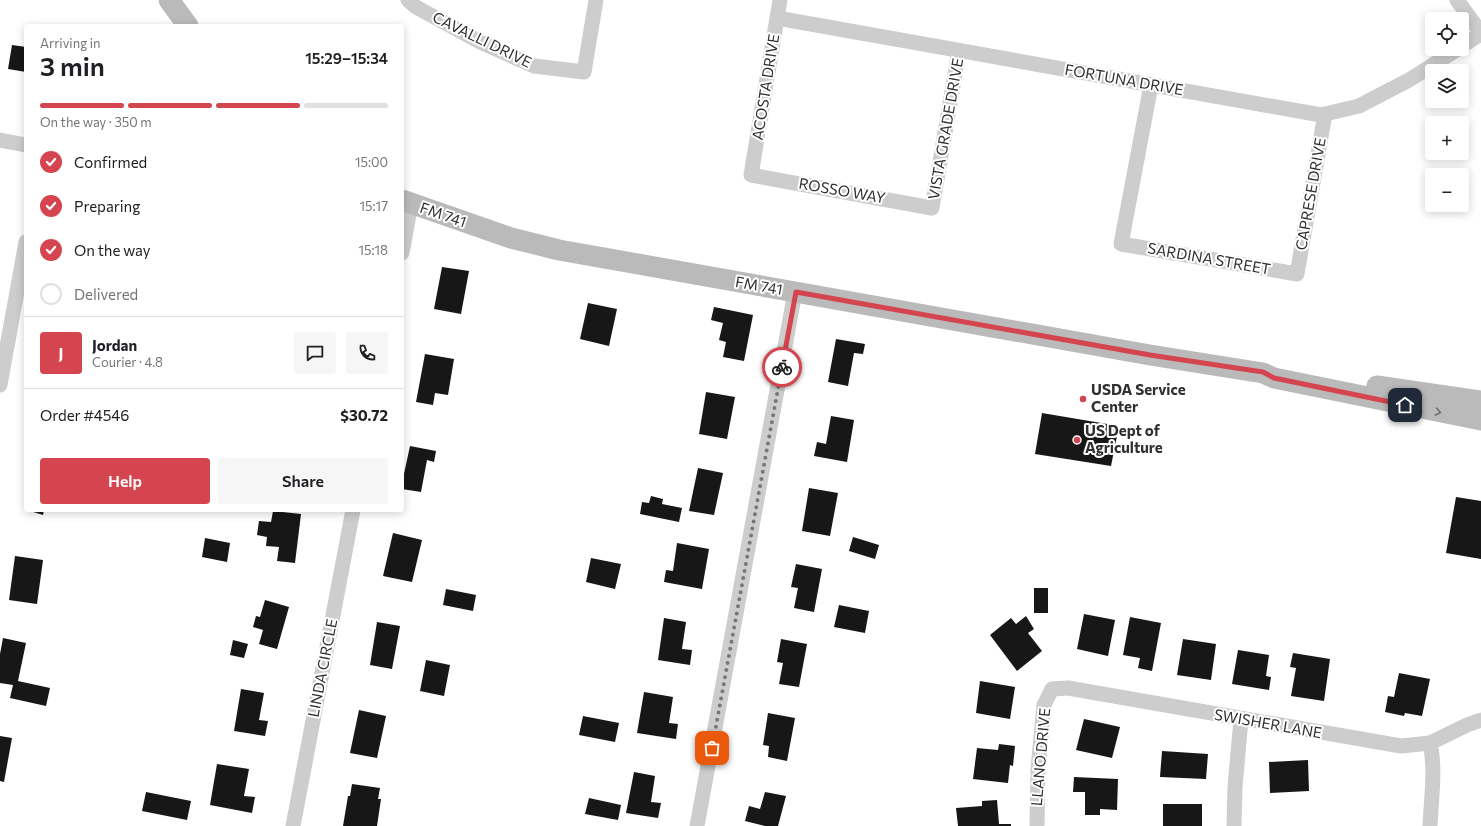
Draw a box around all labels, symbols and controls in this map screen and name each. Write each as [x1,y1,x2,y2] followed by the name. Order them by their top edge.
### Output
[430,7,535,71] street label: CAVALLI DRIVE
[1425,12,1469,212] map controls
[1425,12,1469,56] button: locate
[748,32,782,141] street label: ACOSTA DRIVE
[40,35,100,51] text: Arriving in
[305,49,388,67] text: 15:29–15:34
[40,50,105,81] text: 3 min
[924,57,966,201] street label: VISTA GRADE DRIVE
[1063,60,1185,98] street label: FORTUNA DRIVE
[1425,64,1469,108] button: layers
[40,114,152,130] text: On the way · 350 m
[1425,116,1469,160] button: +
[1291,136,1329,252] street label: CAPRESE DRIVE
[40,151,62,173] icon: check
[74,153,147,171] text: Confirmed
[355,154,388,170] text: 15:00
[1425,168,1469,212] button: −
[797,174,887,207] street label: ROSSO WAY
[40,195,62,217] icon: check
[74,197,140,215] text: Preparing
[359,198,388,214] text: 15:17
[418,198,469,230] street label: FM 741
[1146,238,1272,278] street label: SARDINA STREET
[40,239,62,261] icon: check
[74,241,151,259] text: On the way
[358,242,388,258] text: 15:18
[734,272,784,298] street label: FM 741
[74,285,138,303] text: Delivered
[294,332,336,374] button: chat
[346,332,388,374] button: phone
[92,336,137,354] text: Jordan
[59,344,63,362] text: J
[762,347,802,387] courier
[92,354,163,370] text: Courier · 4.8
[771,356,793,378] icon: bike
[1091,380,1186,415] place label: USDA Service Center
[1388,388,1422,422] pin
[1078,394,1088,404] marker: USDA Service Center
[1394,394,1416,416] icon: home
[40,406,129,424] text: Order #4546
[340,406,388,424] text: $30.72
[1434,407,1441,415] one-way arrow
[1085,421,1163,456] place label: US Dept of Agriculture
[1072,435,1082,445] marker: US Dept of Agriculture
[40,458,210,504] button: Help
[218,458,388,504] button: Share
[304,617,340,719] street label: LINDA CIRCLE
[1213,705,1324,741] street label: SWISHER LANE
[1027,707,1053,807] street label: LLANO DRIVE
[695,731,729,765] pin
[701,737,723,759] icon: bag

